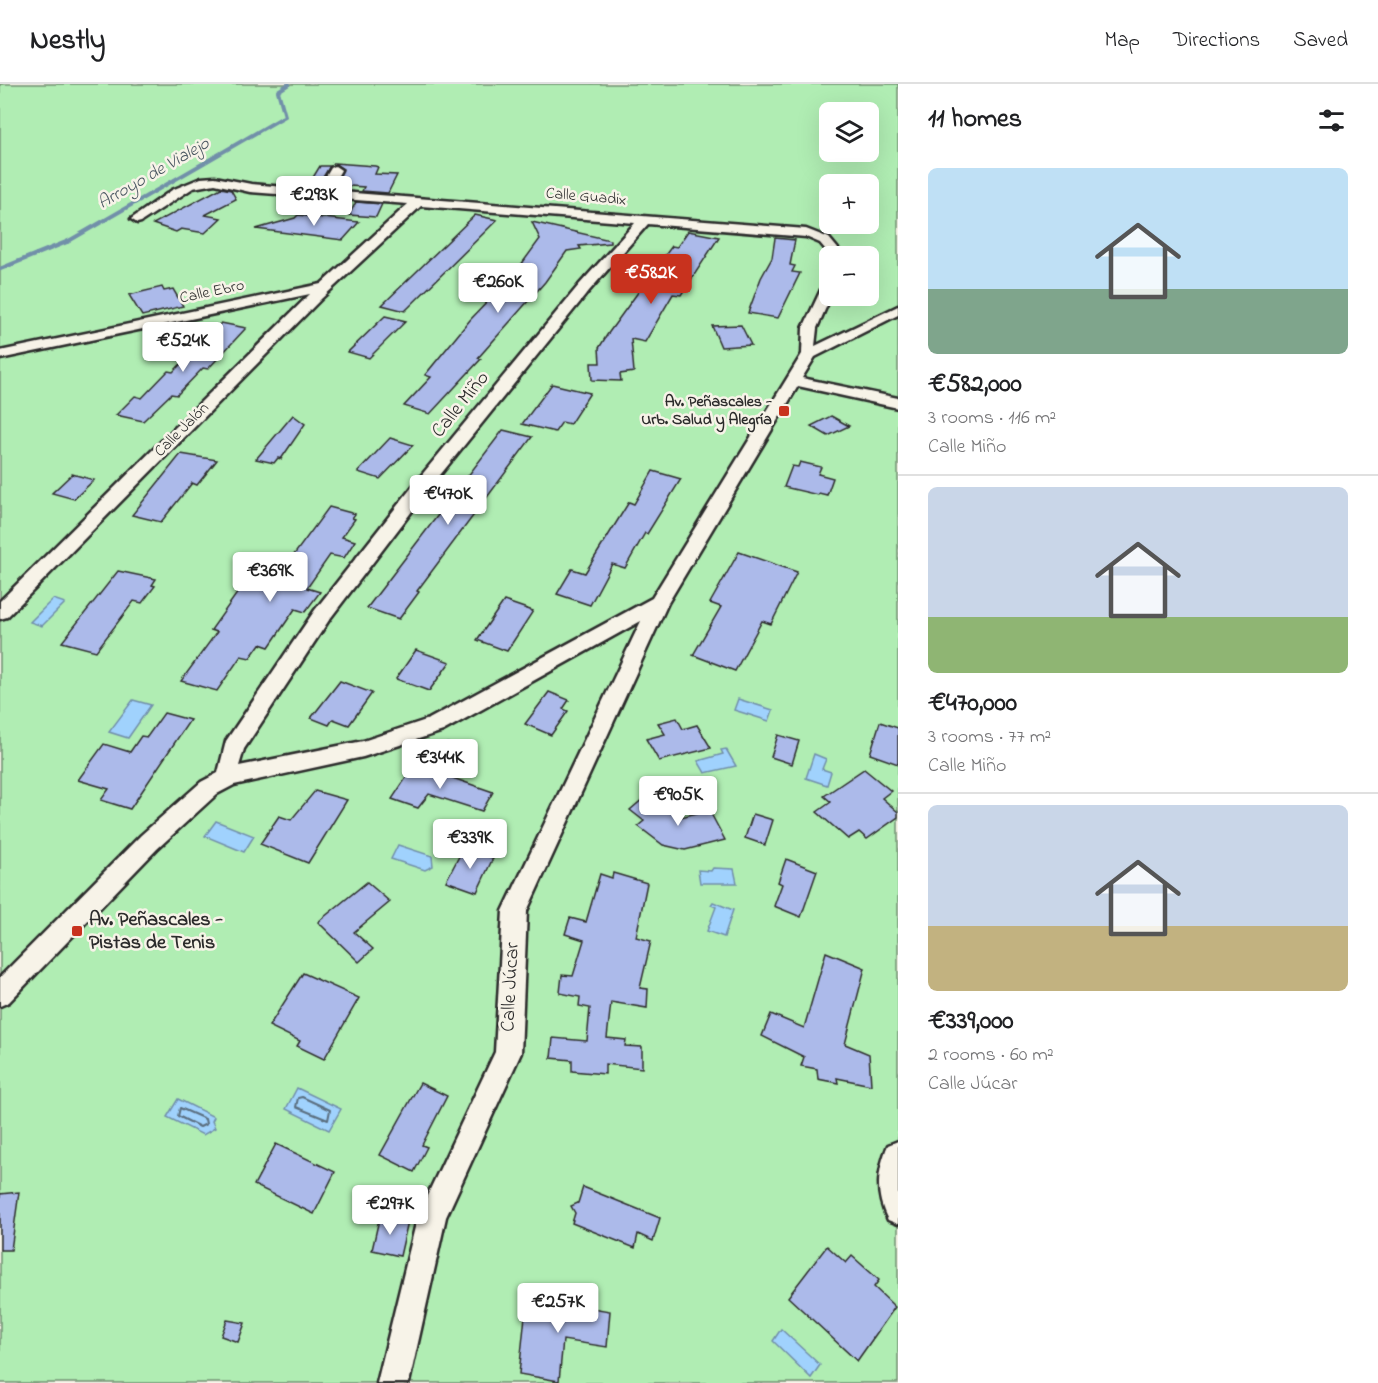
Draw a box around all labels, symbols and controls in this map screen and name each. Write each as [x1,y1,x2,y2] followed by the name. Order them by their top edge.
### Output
[30,21,105,62] text: Nestly
[1104,26,1140,56] text: Map
[1173,26,1260,56] text: Directions
[1293,26,1348,56] text: Saved
[928,101,1022,139] text: 11 homes
[819,102,879,306] map controls
[819,102,879,162] button: layers
[1315,104,1348,137] icon: filters
[93,131,215,217] water label: Arroyo de Vialejo
[819,174,879,234] button: +
[272,176,356,227] pin: €293K
[290,181,338,210] text: €293K
[545,182,627,212] street label: Calle Guadix
[1084,207,1192,315] icon: home
[819,246,879,306] button: −
[609,254,693,305] pin: €582K
[625,259,677,288] text: €582K
[456,263,540,314] pin: €260K
[472,268,524,297] text: €260K
[178,273,246,311] street label: Calle Ebro
[141,322,225,373] pin: €524K
[156,327,210,356] text: €524K
[425,365,497,445] street label: Calle Miño
[928,366,1022,404] text: €582,000
[641,390,772,433] place label: Av. Peñascales - Urb. Salud y Alegría
[149,397,215,463] street label: Calle Jalón
[777,404,791,418] marker: Av. Peñascales - Urb. Salud y Alegría
[928,404,1056,433] text: 3 rooms · 116 m²
[928,433,1006,462] text: Calle Miño
[406,475,490,526] pin: €470K
[424,480,472,509] text: €470K
[1084,526,1192,634] icon: home
[228,552,312,603] pin: €369K
[247,557,293,586] text: €369K
[928,685,1017,723] text: €470,000
[928,723,1051,752] text: 3 rooms · 77 m²
[398,739,482,790] pin: €344K
[416,744,464,773] text: €344K
[928,752,1006,781] text: Calle Miño
[636,776,720,827] pin: €905K
[653,781,703,810] text: €905K
[428,819,512,870] pin: €339K
[447,824,493,853] text: €339K
[1084,844,1192,952] icon: home
[89,906,223,958] place label: Av. Peñascales - Pistas de Tenis
[70,924,84,938] marker: Av. Peñascales - Pistas de Tenis
[494,941,528,1032] street label: Calle Júcar
[928,1003,1014,1041] text: €339,000
[928,1041,1054,1070] text: 2 rooms · 60 m²
[928,1070,1017,1099] text: Calle Júcar
[348,1185,432,1236] pin: €297K
[366,1190,414,1219] text: €297K
[516,1283,600,1334] pin: €257K
[531,1288,585,1317] text: €257K

